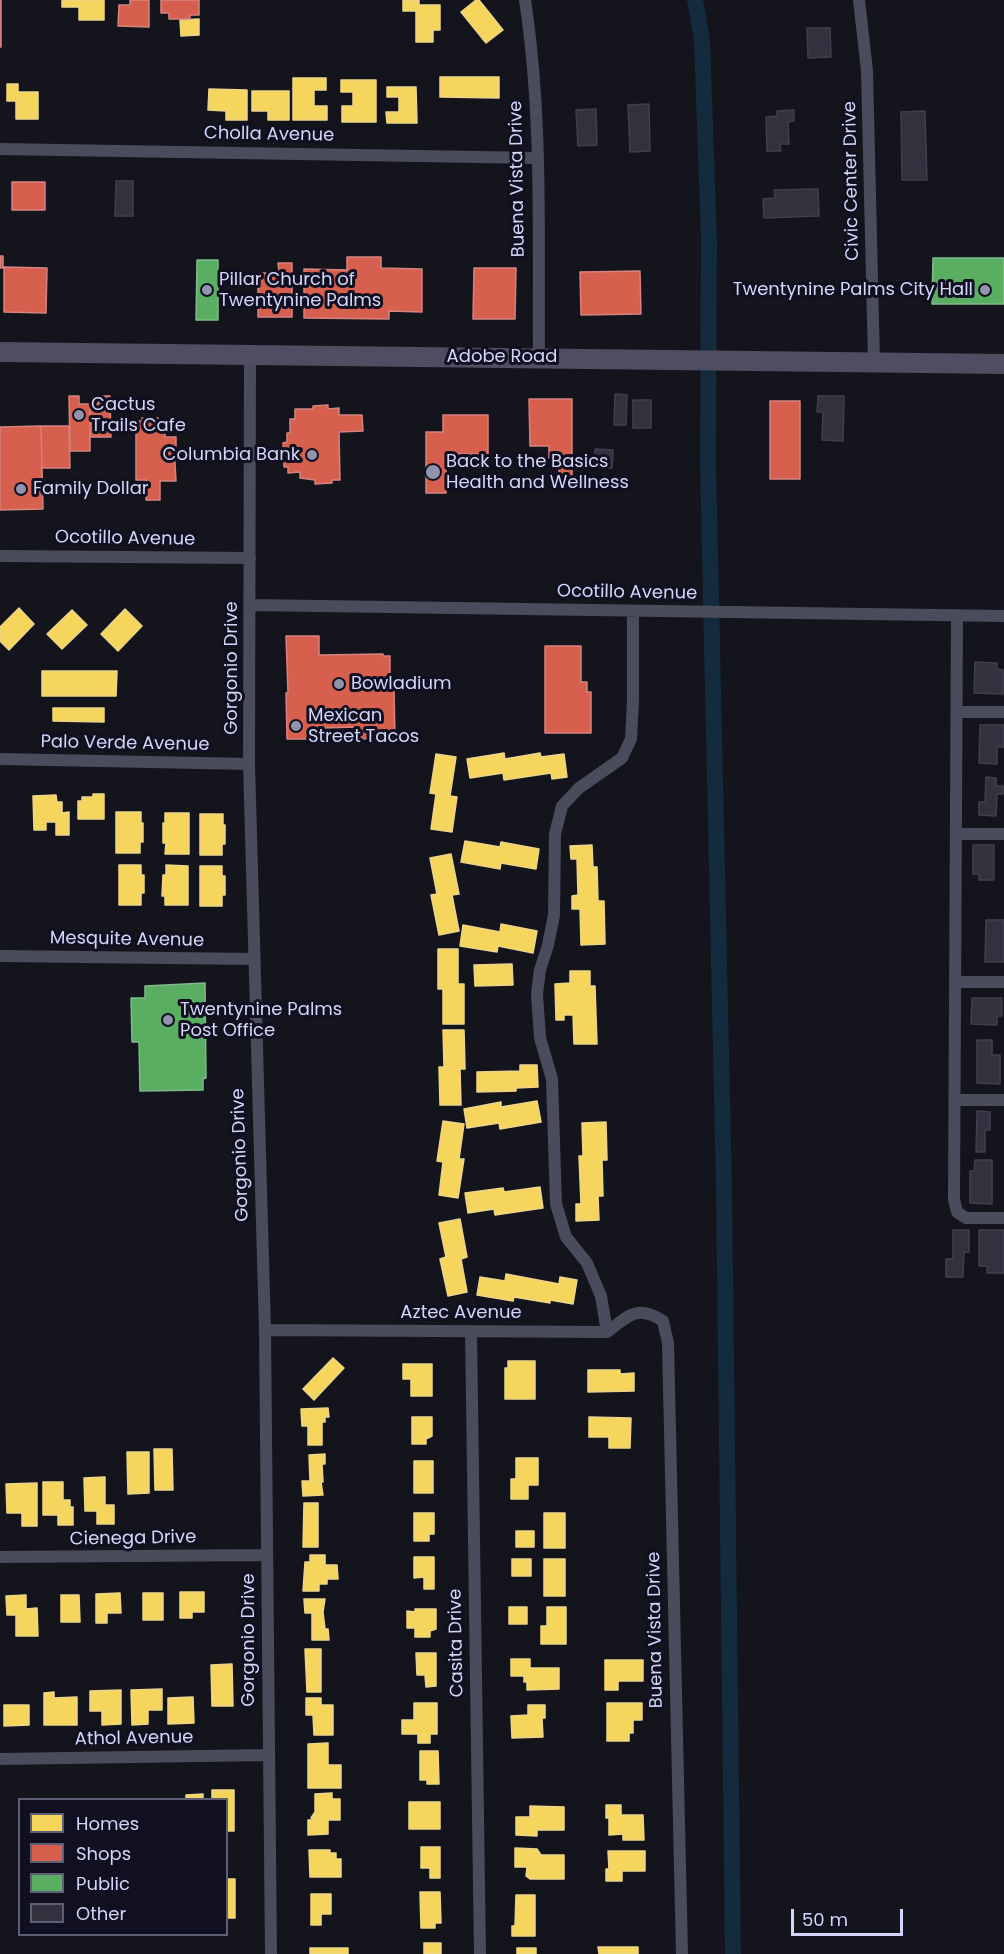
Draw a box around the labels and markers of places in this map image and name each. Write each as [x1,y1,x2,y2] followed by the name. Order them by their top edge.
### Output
[219,269,381,312] place label: Pillar Church of Twentynine Palms
[733,279,973,301] place label: Twentynine Palms City Hall
[200,283,214,297] marker: Pillar Church of Twentynine Palms
[978,283,992,297] marker: Twentynine Palms City Hall
[91,394,186,436] place label: Cactus Trails Cafe
[72,408,86,422] marker: Cactus Trails Cafe
[163,444,300,466] place label: Columbia Bank
[305,448,319,462] marker: Columbia Bank
[446,451,629,494] place label: Back to the Basics Health and Wellness
[424,463,442,481] marker: Back to the Basics Health and Wellness
[33,478,149,500] place label: Family Dollar
[14,482,28,496] marker: Family Dollar
[351,673,452,695] place label: Bowladium
[332,677,346,691] marker: Bowladium
[308,705,419,748] place label: Mexican Street Tacos
[289,719,303,733] marker: Mexican Street Tacos
[180,999,342,1042] place label: Twentynine Palms Post Office
[161,1013,175,1027] marker: Twentynine Palms Post Office

